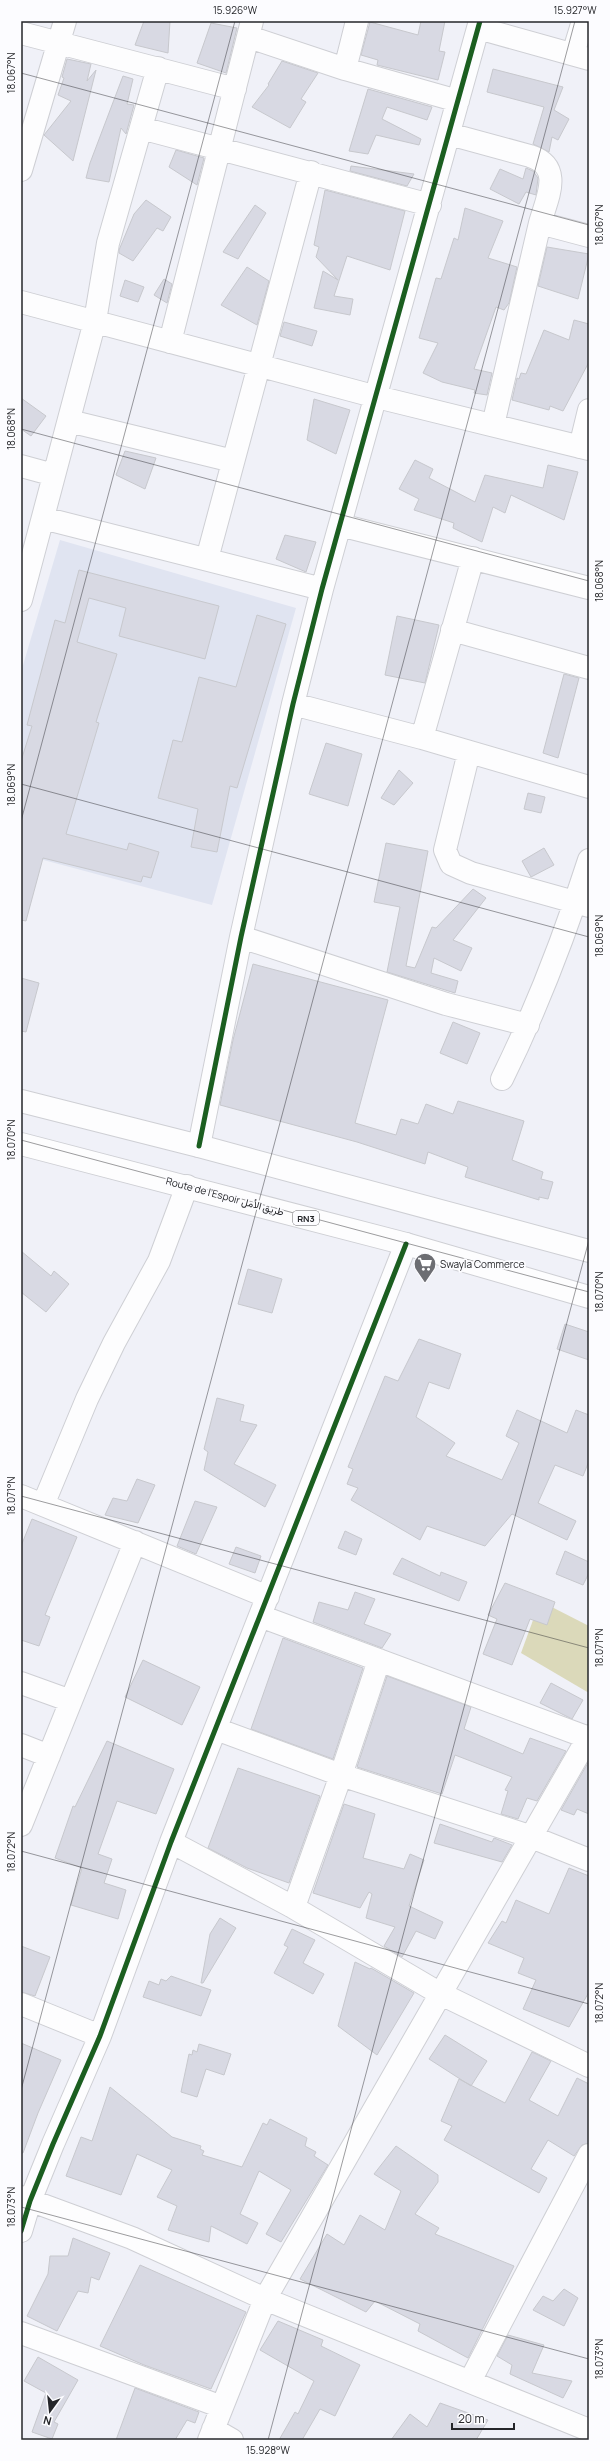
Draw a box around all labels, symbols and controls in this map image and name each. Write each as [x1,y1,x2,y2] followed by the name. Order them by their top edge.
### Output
[213,3,258,17] text: 15.926°W
[554,3,597,17] text: 15.927°W
[4,52,18,93] text: 18.067°N
[592,204,606,245] text: 18.067°N
[4,408,18,450] text: 18.068°N
[592,560,606,602] text: 18.068°N
[4,764,18,806] text: 18.069°N
[592,915,606,957] text: 18.069°N
[4,1119,18,1160] text: 18.070°N
[164,1173,286,1219] street label: Route de l’Espoir طريق الأمل
[293,1211,319,1225] road number: RN3
[412,1251,438,1284] supermarket icon: Swayla Commerce
[440,1257,525,1271] place label: Swayla Commerce
[592,1271,606,1312] text: 18.070°N
[4,1477,18,1515] text: 18.071°N
[592,1629,606,1667] text: 18.071°N
[4,1832,18,1872] text: 18.072°N
[592,1983,606,2023] text: 18.072°N
[4,2187,18,2227] text: 18.073°N
[592,2339,606,2379] text: 18.073°N
[30,2391,70,2431] north arrow
[452,2405,514,2431] scale bar
[458,2410,485,2427] text: 20 m
[41,2413,53,2429] text: N
[246,2443,291,2457] text: 15.928°W

